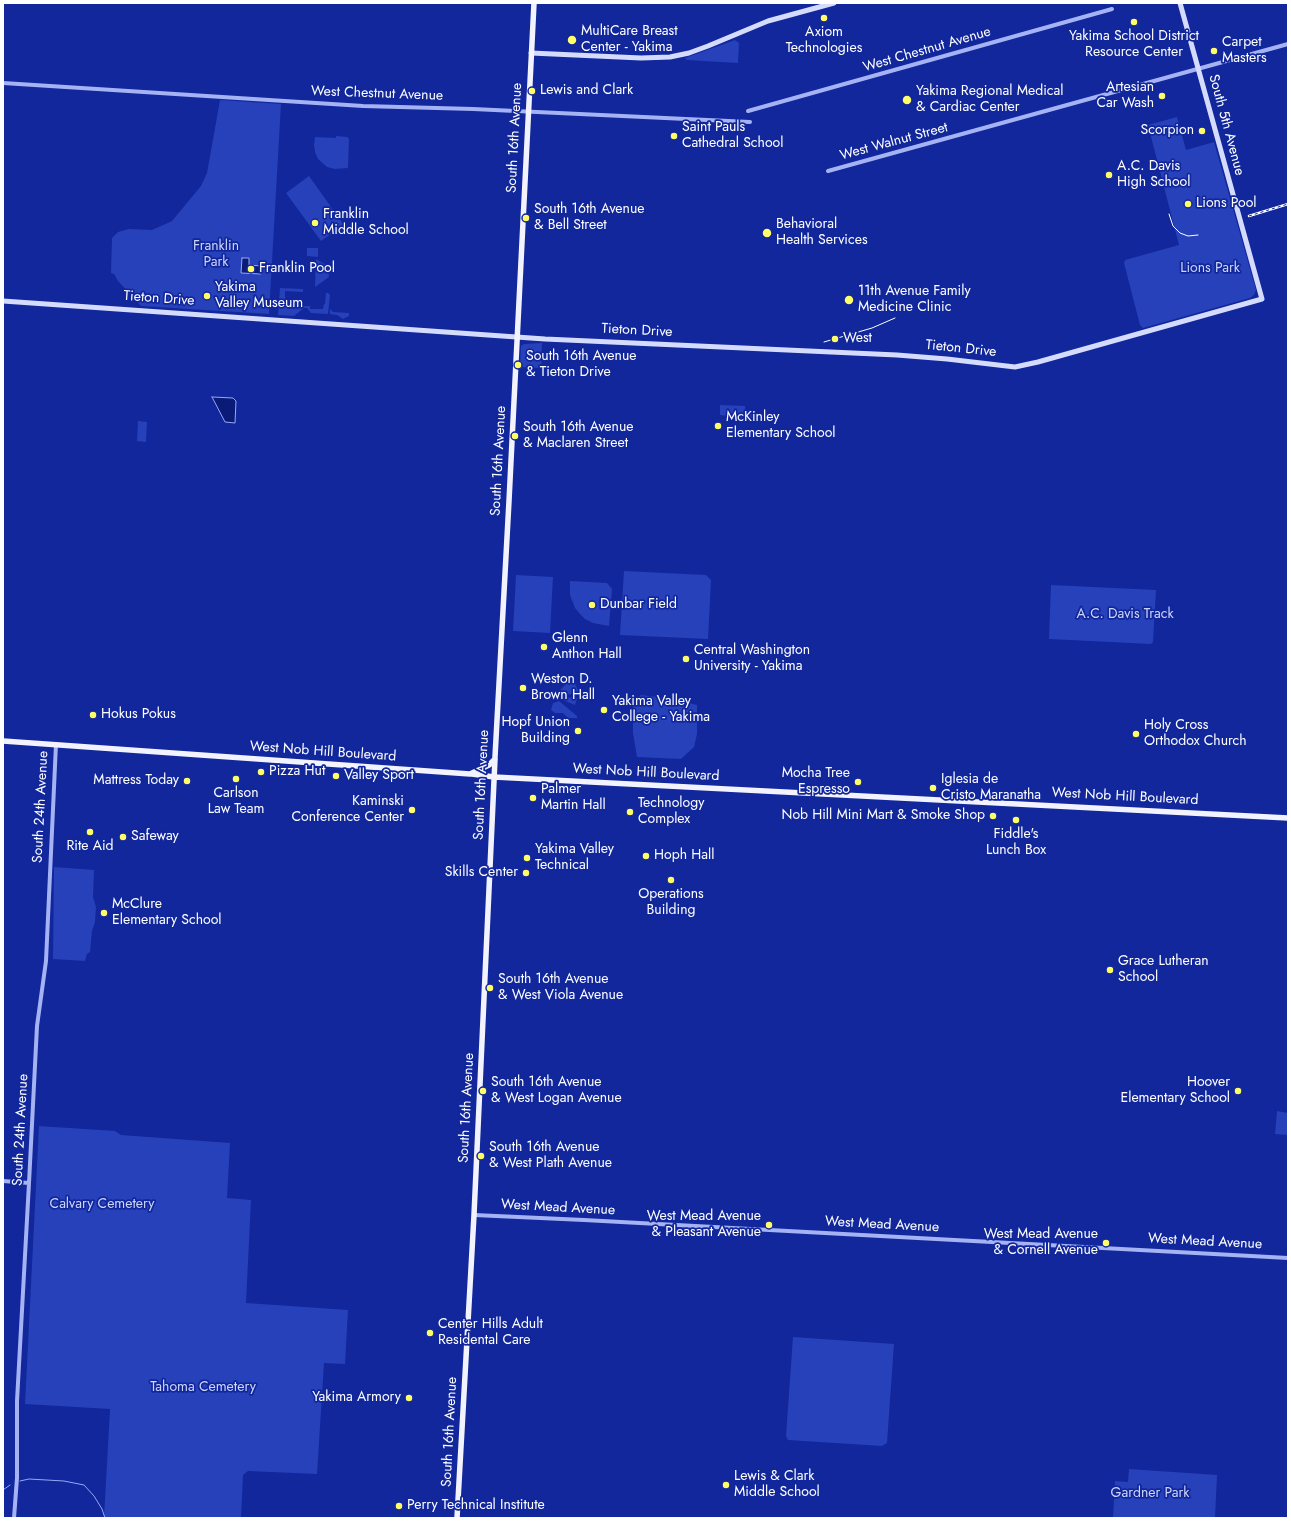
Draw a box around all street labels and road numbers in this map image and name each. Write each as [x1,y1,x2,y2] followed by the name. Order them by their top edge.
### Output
[861,24,993,76] street label: West Chestnut Avenue
[1204,73,1248,177] street label: South 5th Avenue
[504,82,526,194] street label: South 16th Avenue
[311,83,443,105] street label: West Chestnut Avenue
[838,119,950,165] street label: West Walnut Street
[123,288,195,310] street label: Tieton Drive
[601,321,673,341] street label: Tieton Drive
[925,337,997,361] street label: Tieton Drive
[488,405,510,517] street label: South 16th Avenue
[471,729,493,841] street label: South 16th Avenue
[249,738,397,766] street label: West Nob Hill Boulevard
[30,751,52,863] street label: South 24th Avenue
[572,761,720,785] street label: West Nob Hill Boulevard
[1051,785,1199,809] street label: West Nob Hill Boulevard
[456,1052,478,1164] street label: South 16th Avenue
[10,1074,32,1186] street label: South 24th Avenue
[501,1197,615,1219] street label: West Mead Avenue
[825,1214,939,1236] street label: West Mead Avenue
[1148,1231,1262,1253] street label: West Mead Avenue
[439,1376,461,1488] street label: South 16th Avenue

